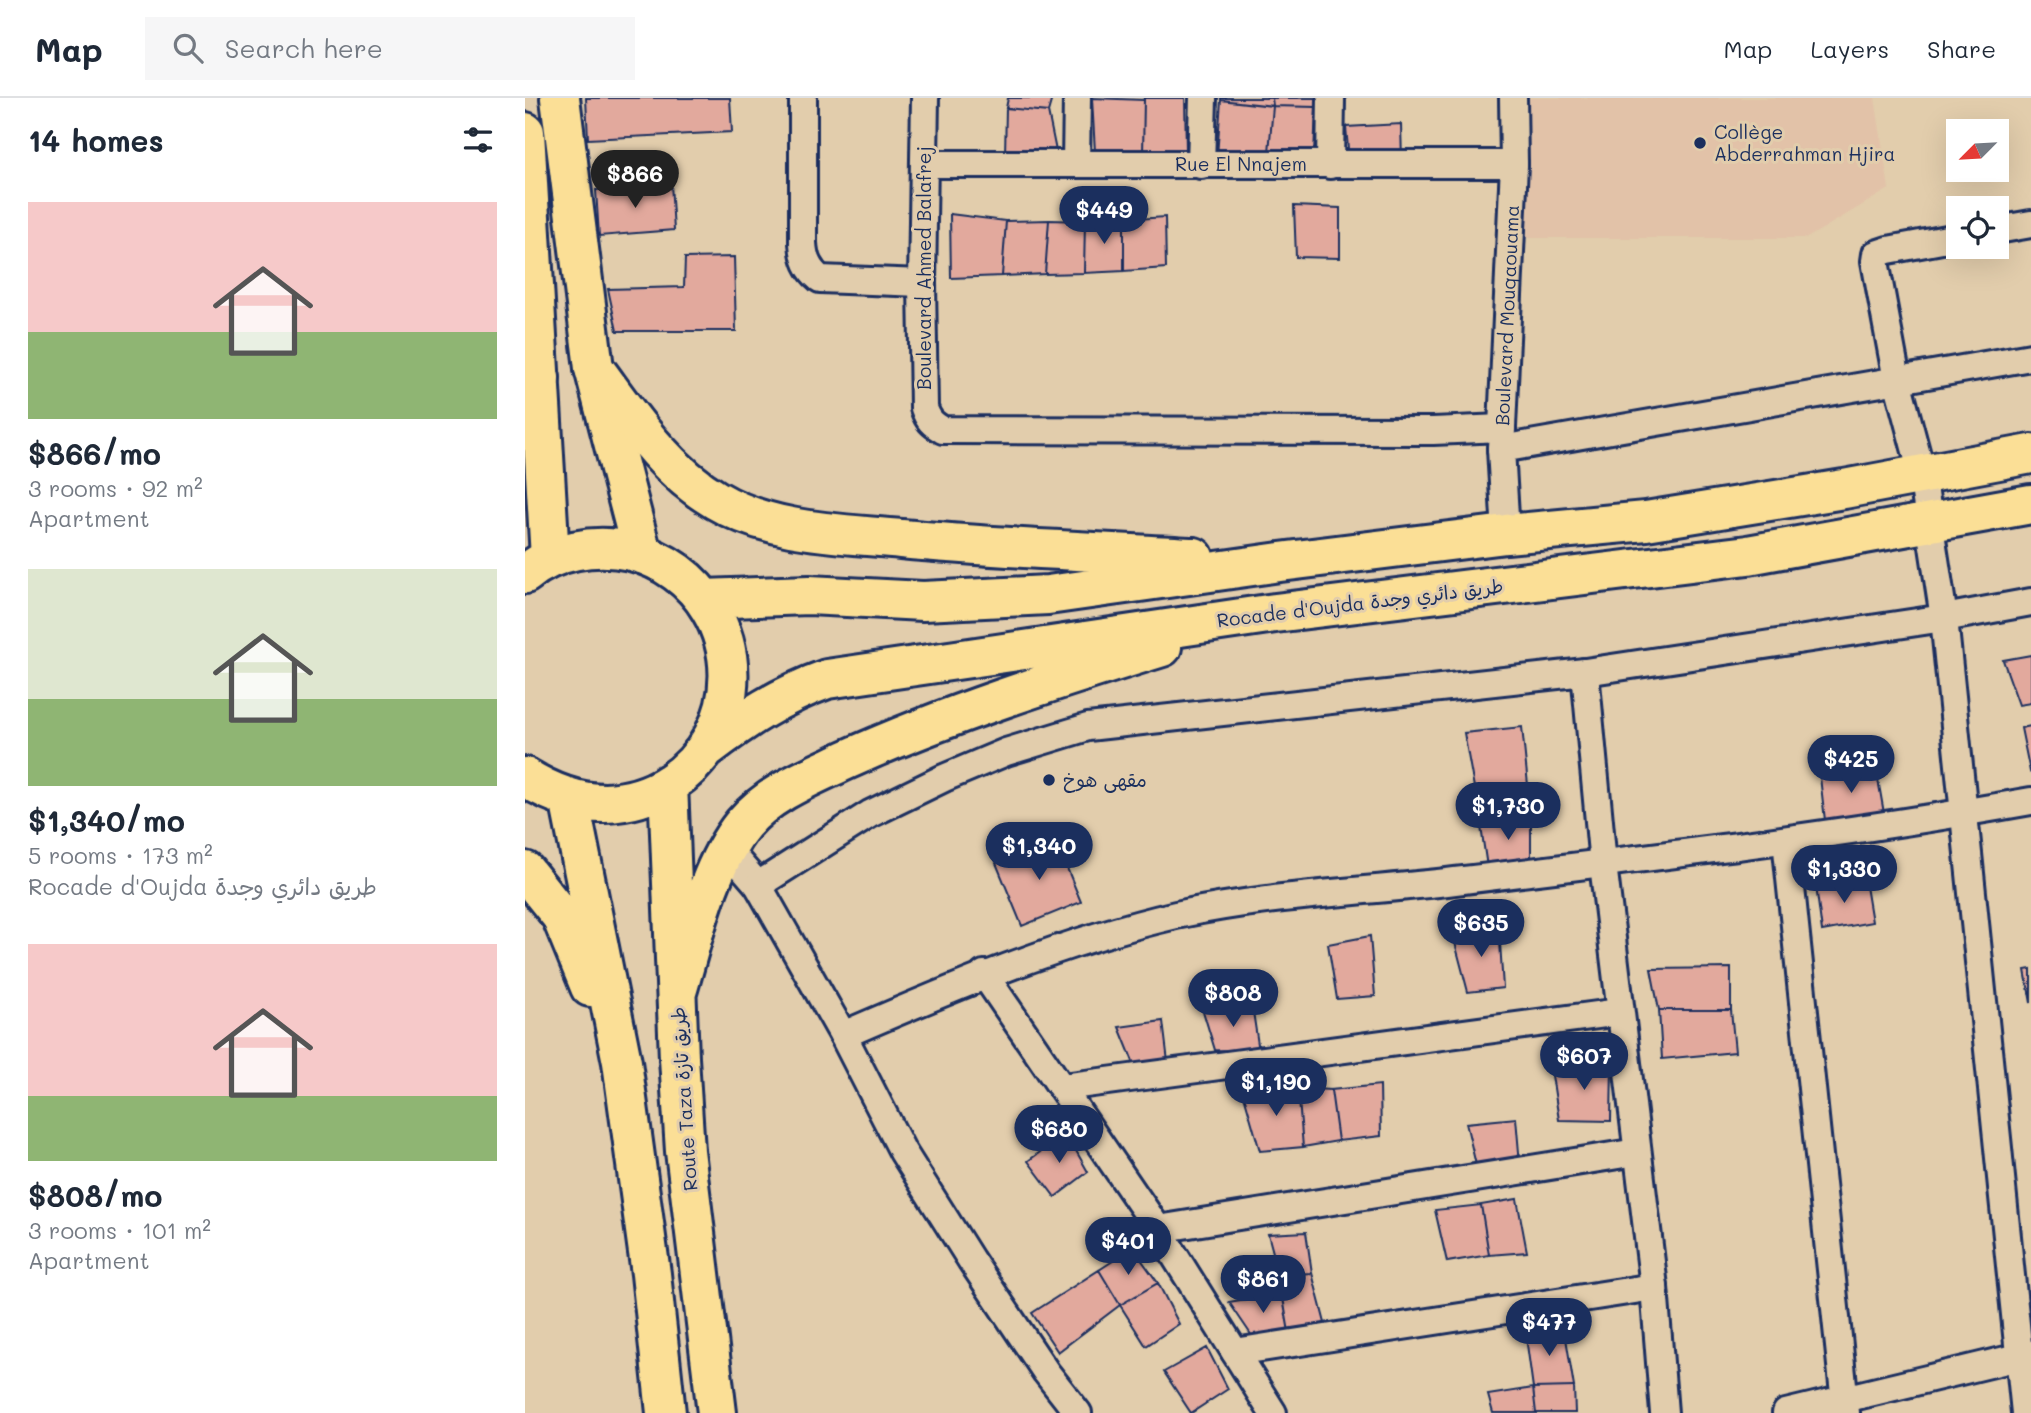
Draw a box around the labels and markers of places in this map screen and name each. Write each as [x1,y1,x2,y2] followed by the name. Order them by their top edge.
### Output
[1714,119,1895,166] place label: Collège Abderrahman Hjira
[1692,135,1708,151] marker: Collège Abderrahman Hjira
[594,150,676,210] pin: $866
[1063,186,1145,246] pin: $449
[1810,736,1892,795] pin: $425
[1063,767,1147,793] place label: مقهى هوخ
[1041,772,1057,788] marker: مقهى هوخ
[1451,782,1565,842] pin: $1,730
[982,822,1096,882] pin: $1,340
[1787,846,1901,905] pin: $1,330
[1440,900,1522,959] pin: $635
[1192,970,1274,1029] pin: $808
[1543,1032,1625,1092] pin: $607
[1219,1058,1333,1118] pin: $1,190
[1018,1105,1100,1165] pin: $680
[1087,1218,1169,1277] pin: $401
[1222,1256,1304,1315] pin: $861
[1508,1298,1590,1358] pin: $477

